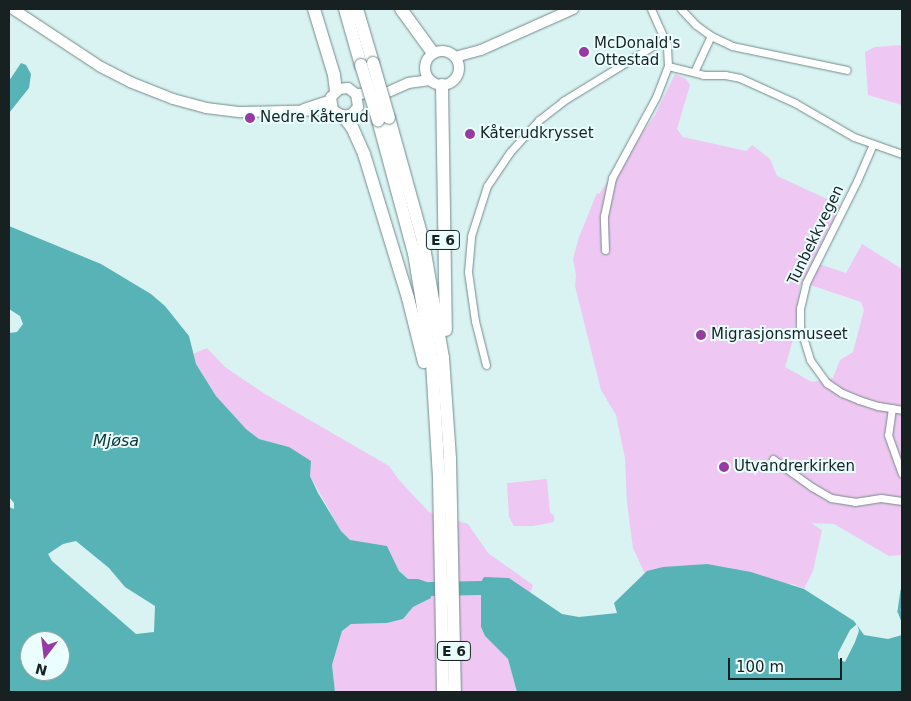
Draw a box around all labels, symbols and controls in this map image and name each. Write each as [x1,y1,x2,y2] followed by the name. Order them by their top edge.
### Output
[594,34,680,69] place label: McDonald's Ottestad
[578,46,590,58] marker: McDonald's Ottestad
[260,109,369,127] place label: Nedre Kåterud
[244,112,256,124] marker: Nedre Kåterud
[480,125,594,143] place label: Kåterudkrysset
[464,128,476,140] marker: Kåterudkrysset
[784,182,848,288] street label: Tunbekkvegen
[426,228,460,252] road number: E 6
[711,326,848,344] place label: Migrasjonsmuseet
[695,329,707,341] marker: Migrasjonsmuseet
[93,431,139,451] water label: Mjøsa
[734,458,855,476] place label: Utvandrerkirken
[718,461,730,473] marker: Utvandrerkirken
[20,631,70,681] north arrow
[436,640,472,662] road number: E 6
[731,648,845,680] scale bar
[736,658,784,676] text: 100 m
[34,660,49,679] text: N

